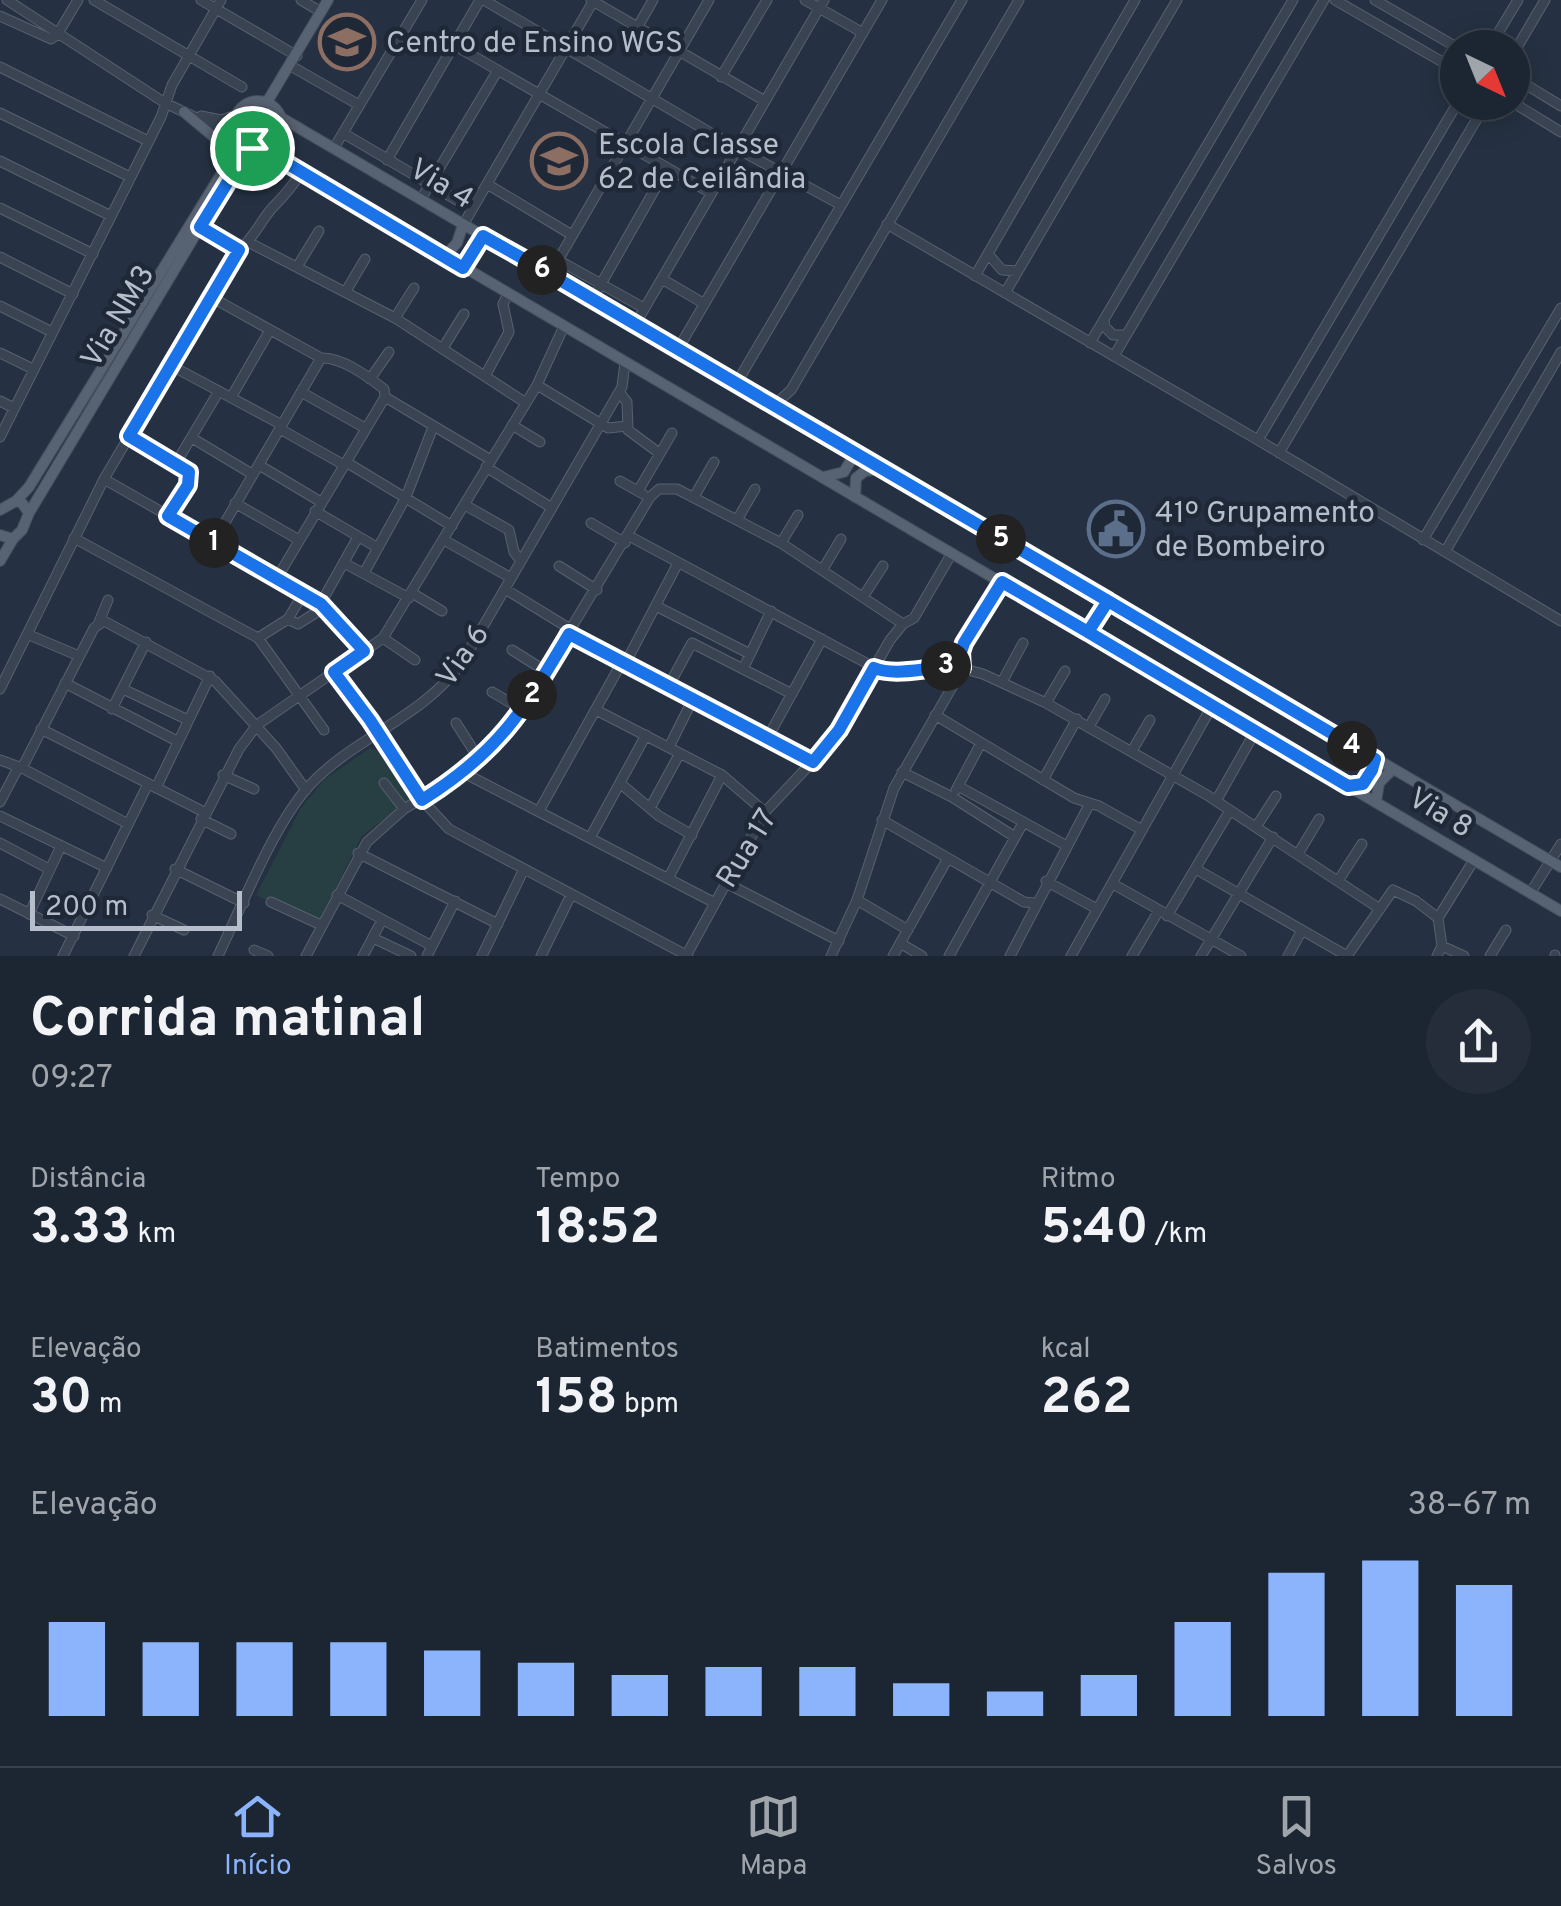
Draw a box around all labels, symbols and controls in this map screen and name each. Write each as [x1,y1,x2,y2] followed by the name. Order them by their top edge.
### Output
[317,12,377,72] school or university icon: Centro de Ensino WGS
[386,26,683,63] place label: Centro de Ensino WGS
[1440,30,1530,120] north arrow
[1440,30,1530,120] map controls
[210,106,295,191] pin
[225,121,280,176] icon: arrive
[598,128,806,199] place label: Escola Classe 62 de Ceilândia
[529,131,589,191] school or university icon: Escola Classe 62 de Ceilândia
[402,152,480,219] street label: Via 4
[517,245,567,295] pin: 6
[533,252,551,288] text: 6
[74,259,164,375] street label: Via NM3
[1155,496,1375,567] place label: 41º Grupamento de Bombeiro
[1086,499,1146,559] public building icon: 41º Grupamento de Bombeiro
[976,514,1026,564] pin: 5
[189,518,239,568] pin: 1
[992,521,1010,557] text: 5
[208,525,220,561] text: 1
[429,618,499,695] street label: Via 6
[921,641,971,691] pin: 3
[938,648,954,684] text: 3
[507,670,557,720] pin: 2
[523,677,541,713] text: 2
[1327,721,1377,771] pin: 4
[1343,728,1361,764] text: 4
[1401,781,1479,848] street label: Via 8
[710,803,787,896] street label: Rua 17
[30,886,242,930] scale bar
[45,890,128,926] text: 200 m
[30,986,425,1056] text: Corrida matinal
[1426,989,1531,1094] button: share
[30,1059,113,1099] text: 09:27
[30,1162,146,1198] text: Distância
[535,1162,620,1198] text: Tempo
[1041,1162,1116,1198] text: Ritmo
[30,1198,131,1261] text: 3.33
[535,1198,660,1261] text: 18:52
[1041,1198,1148,1261] text: 5:40
[131,1217,176,1253] text: km
[1148,1217,1207,1253] text: /km
[30,1332,142,1368] text: Elevação
[535,1332,679,1368] text: Batimentos
[1041,1332,1090,1368] text: kcal
[30,1368,92,1431] text: 30
[535,1368,617,1431] text: 158
[1041,1368,1133,1431] text: 262
[92,1387,122,1423] text: m
[617,1387,679,1423] text: bpm
[30,1486,158,1526] text: Elevação
[1408,1486,1531,1526] text: 38–67 m
[224,1789,292,1885] tab: Início
[740,1789,807,1885] tab: Mapa
[1255,1789,1337,1885] tab: Salvos

